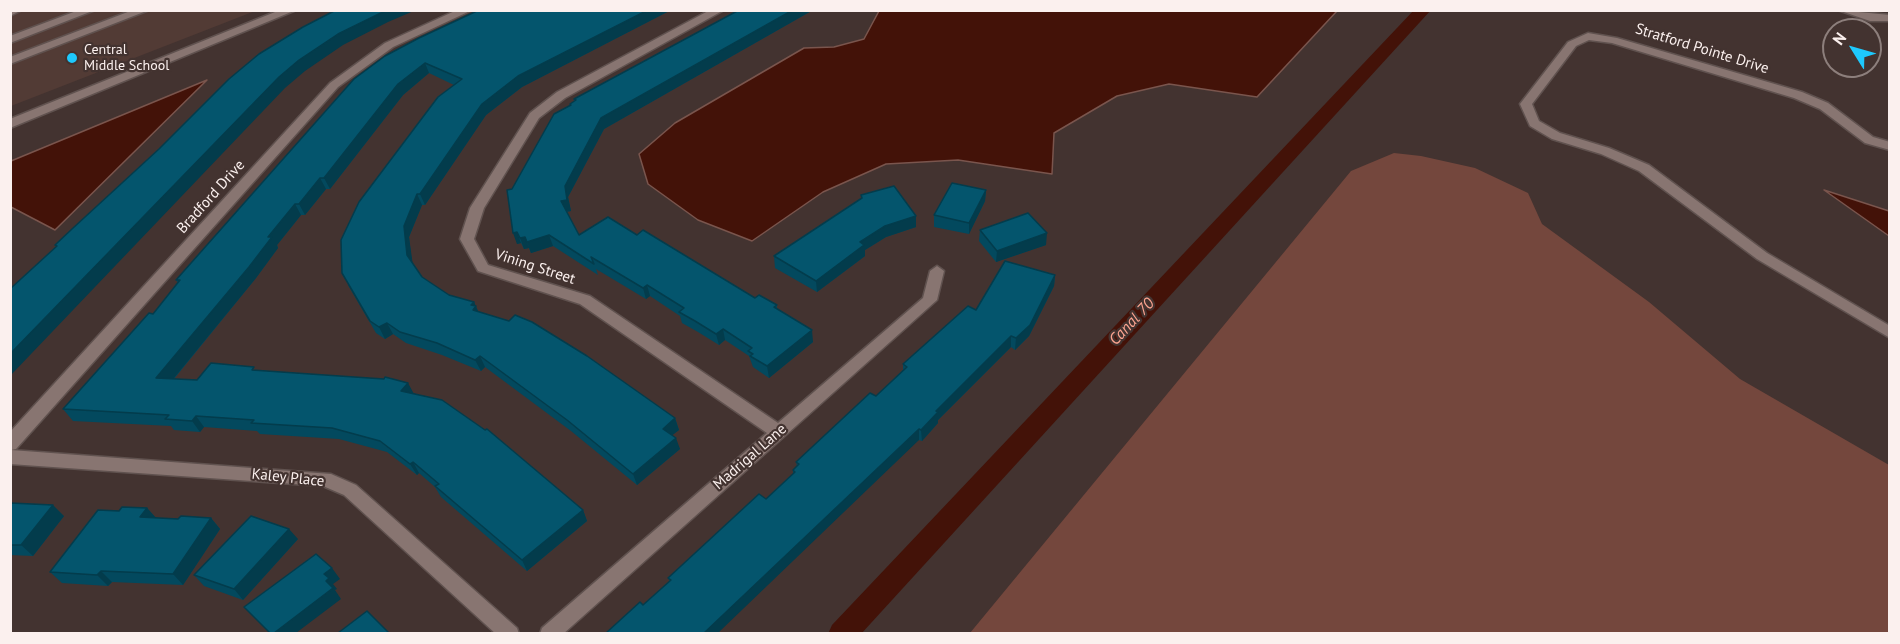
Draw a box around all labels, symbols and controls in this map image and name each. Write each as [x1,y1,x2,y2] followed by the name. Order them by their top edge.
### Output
[1822,18,1882,78] north arrow
[1633,20,1771,78] street label: Stratford Pointe Drive
[1828,28,1850,49] text: N
[84,42,169,74] place label: Central Middle School
[65,51,79,65] marker: Central Middle School
[173,156,249,238] street label: Bradford Drive
[493,246,577,288] street label: Vining Street
[1105,295,1159,349] water label: Canal 70
[710,420,790,494] street label: Madrigal Lane
[251,465,325,491] street label: Kaley Place

